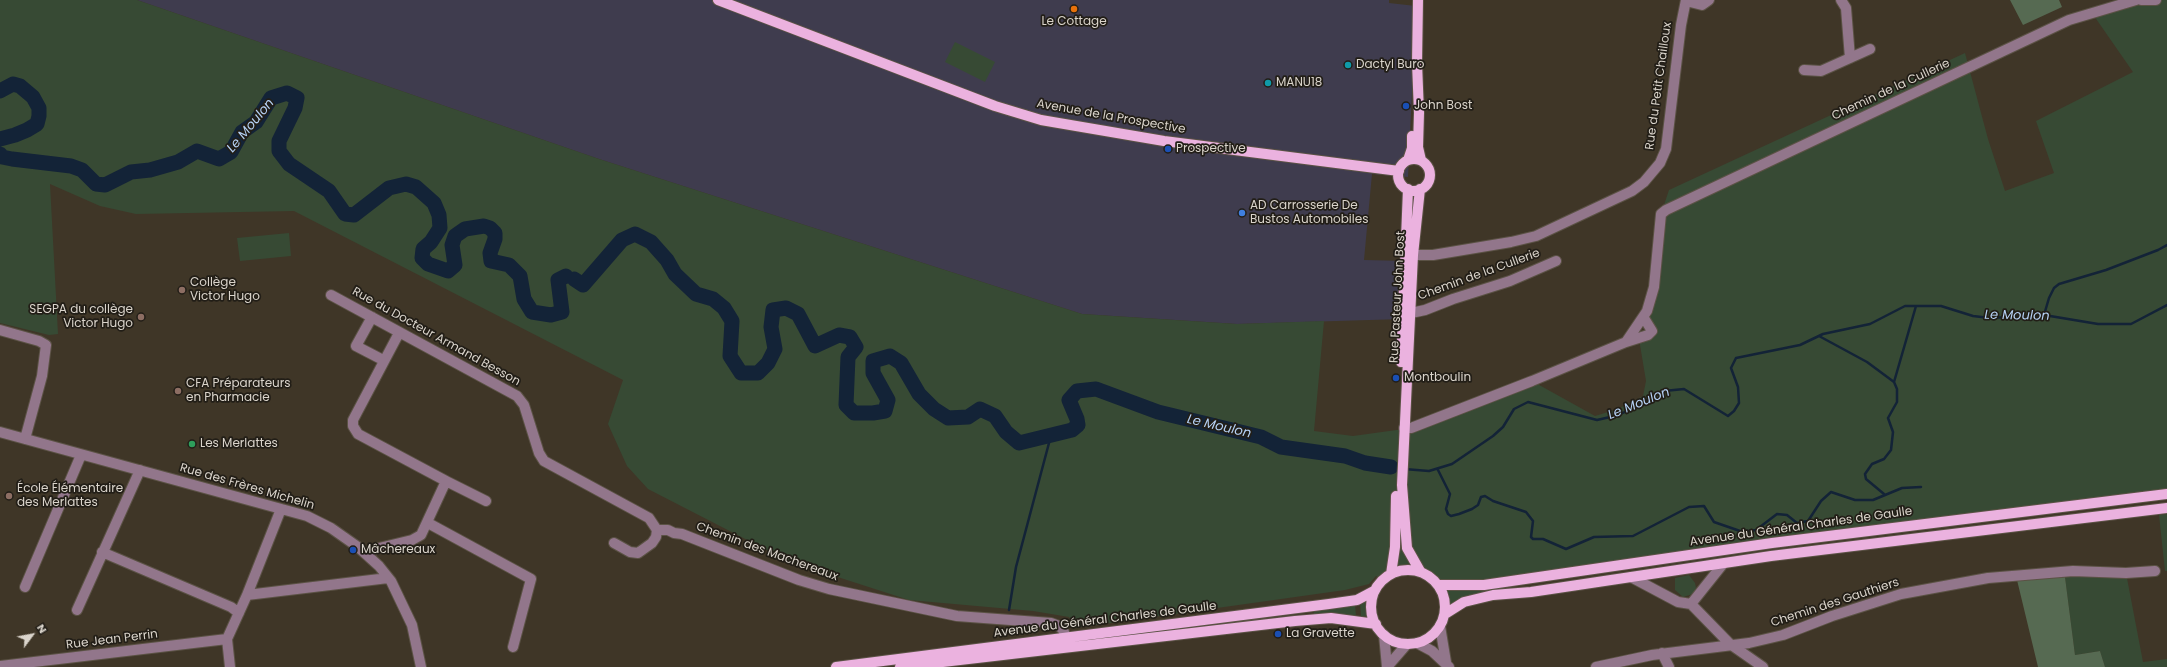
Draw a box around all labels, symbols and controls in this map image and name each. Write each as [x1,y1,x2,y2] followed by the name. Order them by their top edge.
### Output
[1069,4,1079,14] marker: Le Cottage
[1041,15,1107,29] place label: Le Cottage
[1643,21,1675,151] street label: Rue du Petit Chailloux
[1830,56,1952,124] street label: Chemin de la Cullerie
[1356,58,1424,72] place label: Dactyl Buro
[1343,60,1353,70] marker: Dactyl Buro
[1276,76,1322,90] place label: MANU18
[1263,78,1273,88] marker: MANU18
[224,96,278,156] water label: Le Moulon
[1035,97,1187,137] street label: Avenue de la Prospective
[1414,99,1472,113] place label: John Bost
[1401,101,1411,111] marker: John Bost
[1176,142,1246,156] place label: Prospective
[1163,144,1173,154] marker: Prospective
[1250,199,1368,227] place label: AD Carrosserie De Bustos Automobiles
[1237,208,1247,218] marker: AD Carrosserie De Bustos Automobiles
[1387,231,1409,363] street label: Rue Pasteur John Bost
[1416,246,1542,304] street label: Chemin de la Cullerie
[190,276,260,304] place label: Collège Victor Hugo
[177,285,187,295] marker: Collège Victor Hugo
[349,285,523,389] street label: Rue du Docteur Armand Besson
[29,303,133,331] place label: SEGPA du collège Victor Hugo
[1984,308,2050,324] water label: Le Moulon
[136,312,146,322] marker: SEGPA du collège Victor Hugo
[1404,371,1471,385] place label: Montboulin
[1391,373,1401,383] marker: Montboulin
[186,377,291,405] place label: CFA Préparateurs en Pharmacie
[1606,385,1672,423] water label: Le Moulon
[173,386,183,396] marker: CFA Préparateurs en Pharmacie
[1185,412,1253,442] water label: Le Moulon
[200,437,278,451] place label: Les Merlattes
[187,439,197,449] marker: Les Merlattes
[178,461,316,513] street label: Rue des Frères Michelin
[17,482,123,510] place label: École Élémentaire des Merlattes
[4,491,14,501] marker: École Élémentaire des Merlattes
[1689,504,1913,550] street label: Avenue du Général Charles de Gaulle
[694,520,840,584] street label: Chemin des Machereaux
[361,543,435,557] place label: Mâchereaux
[348,545,358,555] marker: Mâchereaux
[1769,575,1901,631] street label: Chemin des Gauthiers
[993,599,1217,641] street label: Avenue du Général Charles de Gaulle
[12,615,52,655] north arrow
[33,621,51,636] text: N
[65,627,159,653] street label: Rue Jean Perrin
[1286,627,1355,641] place label: La Gravette
[1273,629,1283,639] marker: La Gravette

